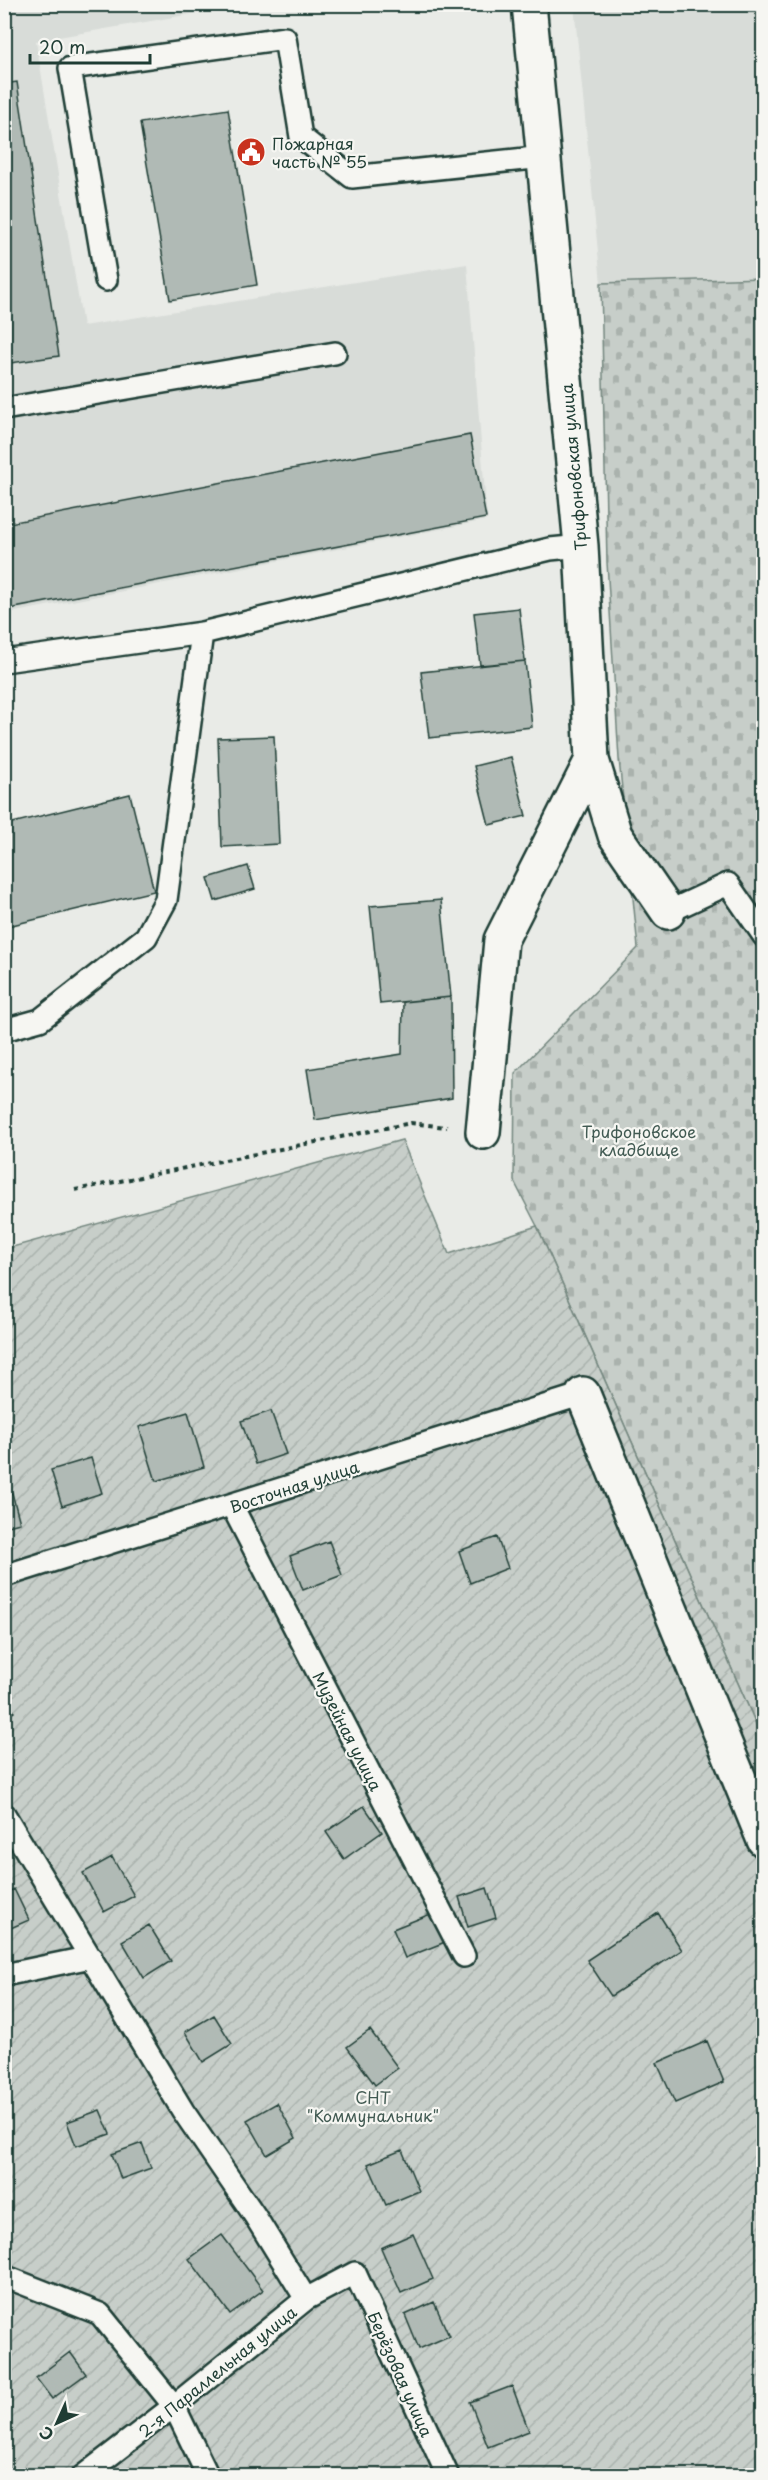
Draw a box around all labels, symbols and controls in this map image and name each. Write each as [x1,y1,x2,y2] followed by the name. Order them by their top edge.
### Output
[30,27,150,65] scale bar
[39,33,85,60] text: 20 m
[272,131,367,173] place label: Пожарная часть № 55
[235,136,267,168] public building icon: Пожарная часть № 55
[554,383,592,551] street label: Трифоновская улица
[582,1119,696,1161] park label: Трифоновское кладбище
[226,1454,362,1518] street label: Восточная улица
[308,1667,388,1795] street label: Музейная улица
[307,2085,439,2127] park label: СНТ "Коммунальник"
[133,2300,301,2442] street label: 2-я Параллельная улица
[363,2308,439,2440] street label: Берёзовая улица
[27,2393,87,2453] north arrow
[33,2422,58,2447] text: С

